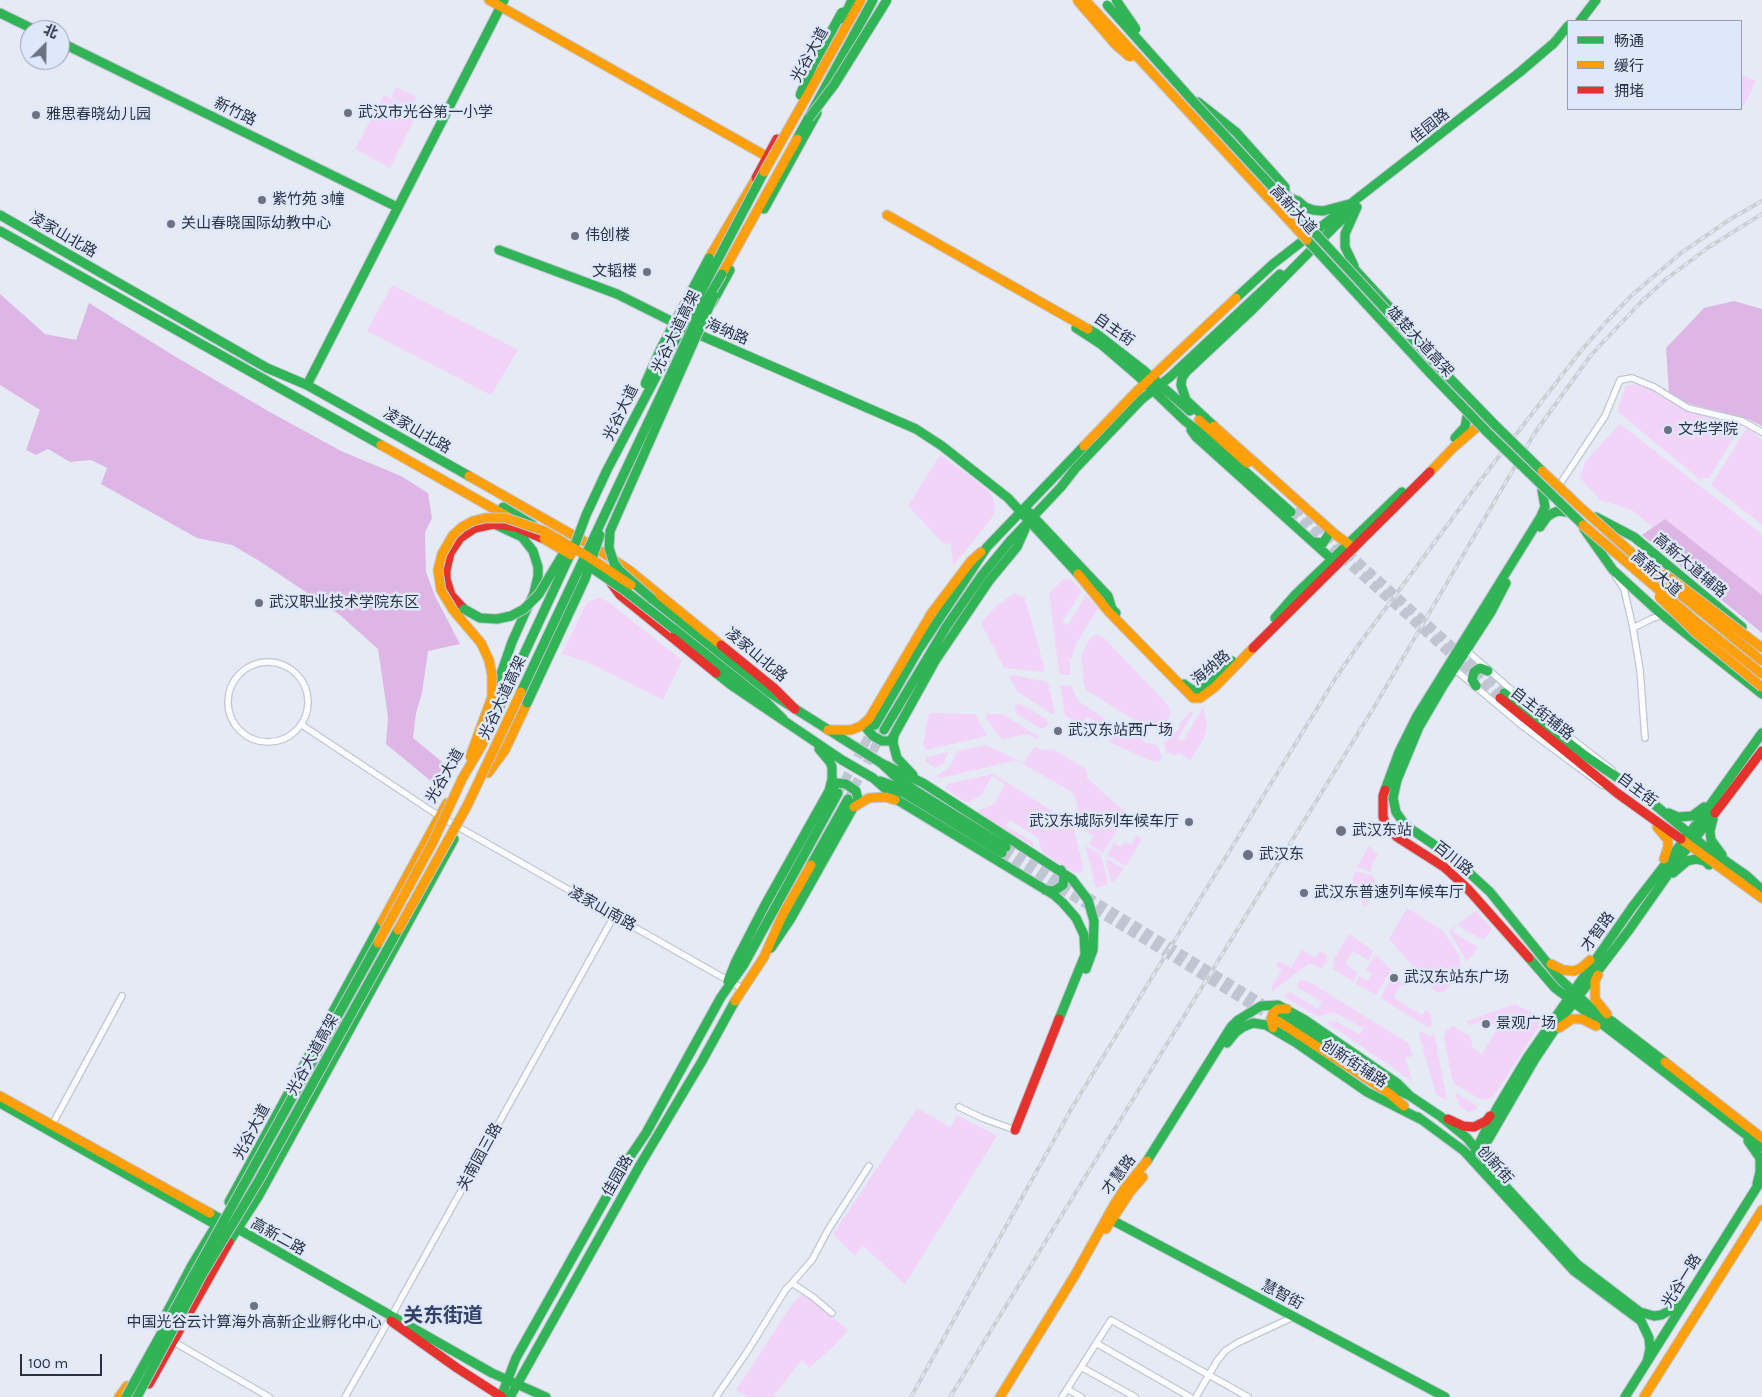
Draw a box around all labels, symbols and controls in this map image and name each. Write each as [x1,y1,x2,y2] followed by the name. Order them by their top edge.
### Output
[20,20,70,70] north arrow
[1567,20,1742,110] legend
[41,21,60,42] text: 北
[788,24,832,86] street label: 光谷大道
[1614,32,1644,50] text: 畅通
[1614,57,1644,75] text: 缓行
[1614,82,1644,100] text: 拥堵
[211,94,259,130] street label: 新竹路
[358,104,493,122] place label: 武汉市光谷第一小学
[1407,105,1453,147] street label: 佳园路
[46,106,151,124] place label: 雅思春晓幼儿园
[342,107,354,119] marker: 武汉市光谷第一小学
[30,109,42,121] marker: 雅思春晓幼儿园
[1266,182,1320,238] street label: 高新大道
[272,191,344,209] place label: 紫竹苑 3幢
[256,194,268,206] marker: 紫竹苑 3幢
[26,208,100,262] street label: 凌家山北路
[181,215,331,233] place label: 关山春晓国际幼教中心
[165,218,177,230] marker: 关山春晓国际幼教中心
[585,227,630,245] place label: 伟创楼
[569,230,581,242] marker: 伟创楼
[592,263,637,281] place label: 文韬楼
[641,266,653,278] marker: 文韬楼
[648,288,704,376] street label: 光谷大道高架
[1383,303,1457,381] street label: 雄楚大道高架
[1090,310,1138,350] street label: 自主街
[703,315,751,349] street label: 海纳路
[600,382,642,444] street label: 光谷大道
[380,404,454,458] street label: 凌家山北路
[1678,421,1738,439] place label: 文华学院
[1662,424,1674,436] marker: 文华学院
[1650,530,1730,602] street label: 高新大道辅路
[1627,548,1685,600] street label: 高新大道
[269,594,419,612] place label: 武汉职业技术学院东区
[253,597,265,609] marker: 武汉职业技术学院东区
[721,624,791,686] street label: 凌家山北路
[1188,647,1234,689] street label: 海纳路
[476,653,530,743] street label: 光谷大道高架
[1507,684,1577,744] street label: 自主街辅路
[1068,722,1173,740] place label: 武汉东站西广场
[1052,725,1064,737] marker: 武汉东站西广场
[422,746,468,806] street label: 光谷大道
[1614,769,1660,811] street label: 自主街
[1029,813,1179,831] place label: 武汉东城际列车候车厅
[1183,816,1195,828] marker: 武汉东城际列车候车厅
[1352,822,1412,840] place label: 武汉东站
[1334,824,1348,838] marker: 武汉东站
[1430,838,1476,880] street label: 百川路
[1259,846,1304,864] place label: 武汉东
[1241,848,1255,862] marker: 武汉东
[565,883,639,935] street label: 凌家山南路
[1314,884,1464,902] place label: 武汉东普速列车候车厅
[1298,887,1310,899] marker: 武汉东普速列车候车厅
[1577,909,1619,955] street label: 才智路
[1404,969,1509,987] place label: 武汉东站东广场
[1388,972,1400,984] marker: 武汉东站东广场
[283,1011,343,1099] street label: 光谷大道高架
[1496,1015,1556,1033] place label: 景观广场
[1480,1018,1492,1030] marker: 景观广场
[1318,1036,1390,1092] street label: 创新街辅路
[230,1101,274,1163] street label: 光谷大道
[454,1120,506,1194] street label: 关南园三路
[1473,1142,1517,1188] street label: 创新街
[599,1152,637,1200] street label: 佳园路
[1098,1152,1140,1198] street label: 才慧路
[247,1215,309,1259] street label: 高新二路
[1658,1251,1706,1311] street label: 光谷一路
[1258,1276,1306,1314] street label: 慧智街
[248,1300,260,1312] marker: 中国光谷云计算海外高新企业孵化中心
[403,1304,483,1328] district label: 关东街道
[127,1314,381,1332] place label: 中国光谷云计算海外高新企业孵化中心
[22,1344,105,1376] scale bar
[28,1354,68,1372] text: 100 m

